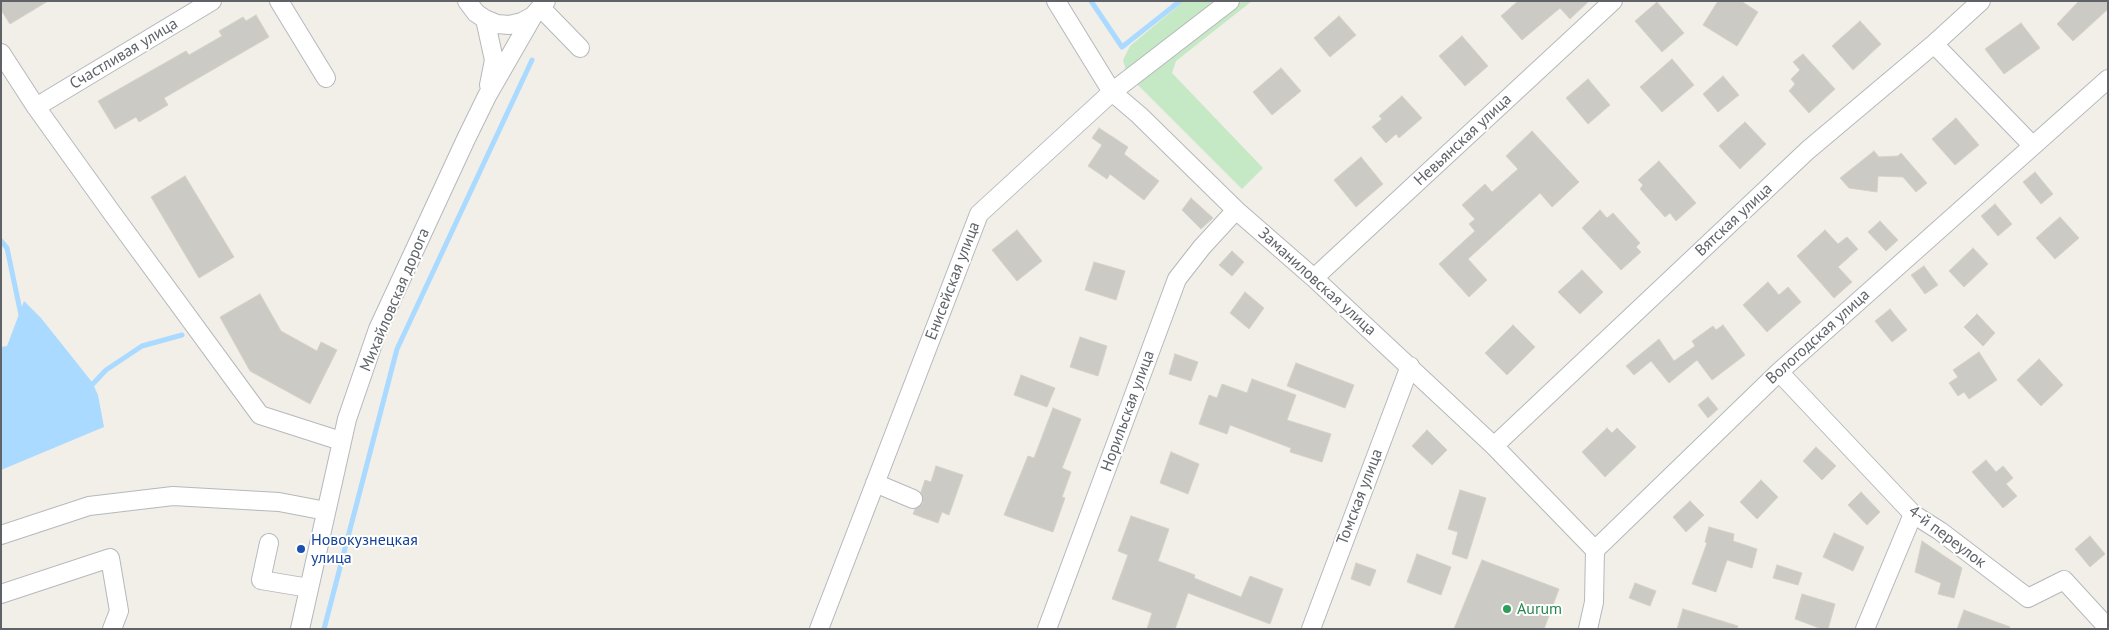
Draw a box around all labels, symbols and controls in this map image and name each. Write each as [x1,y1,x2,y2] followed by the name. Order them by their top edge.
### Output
[67,14,181,94] street label: Счастливая улица
[1410,90,1516,190] street label: Невьянская улица
[1691,179,1777,261] street label: Вятская улица
[922,219,984,343] street label: Енисейская улица
[1254,224,1380,340] street label: Заманиловская улица
[356,225,434,375] street label: Михайловская дорога
[1762,285,1874,389] street label: Вологодская улица
[1097,348,1159,474] street label: Норильская улица
[1333,446,1387,548] street label: Томская улица
[1904,502,1990,572] street label: 4-й переулок
[311,530,418,568] place label: Новокузнецкая улица
[295,543,307,555] marker: Новокузнецкая улица
[1517,599,1562,619] place label: Aurum
[1501,603,1513,615] marker: Aurum

